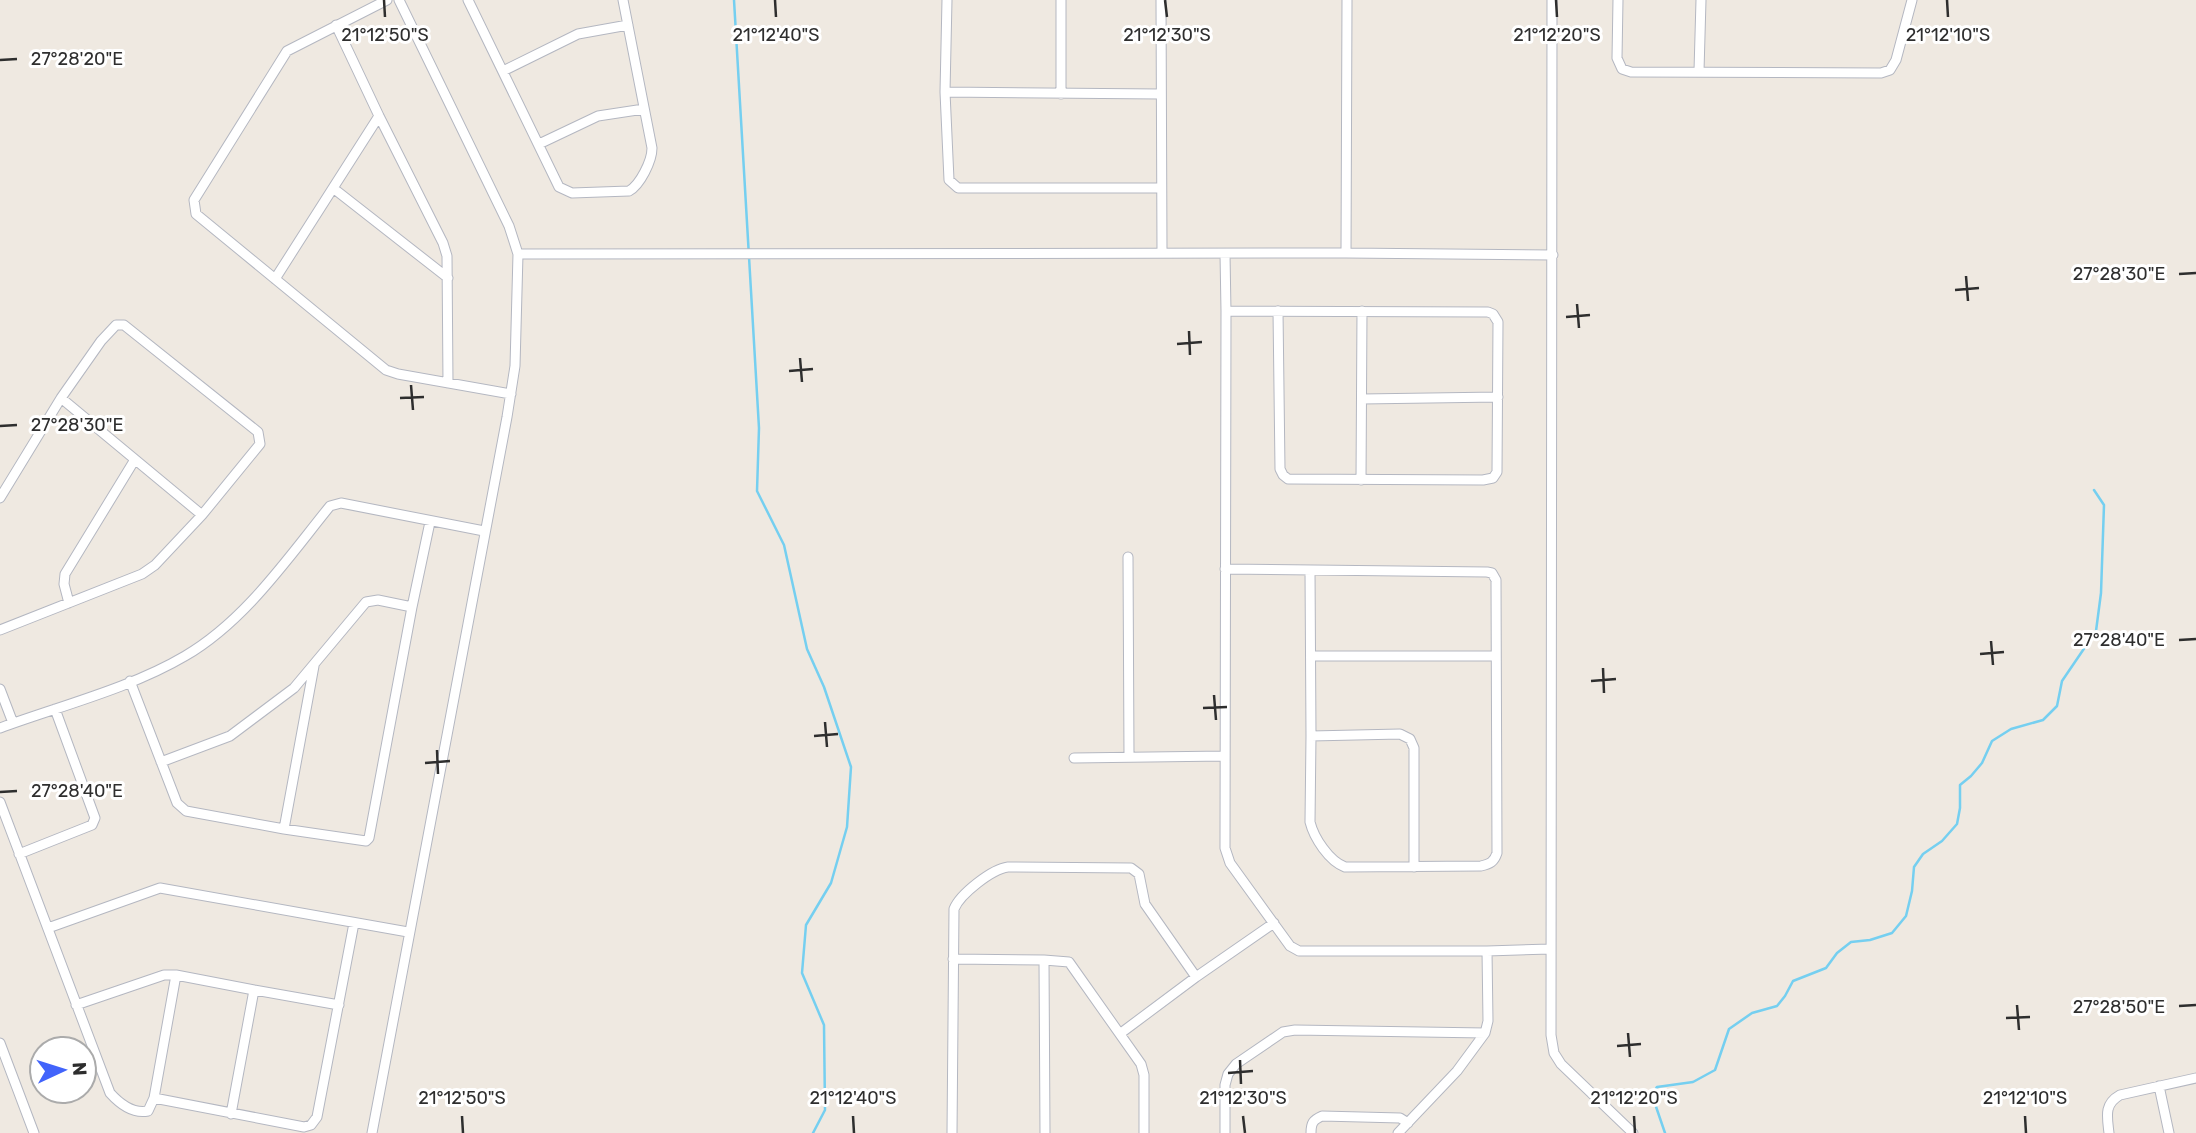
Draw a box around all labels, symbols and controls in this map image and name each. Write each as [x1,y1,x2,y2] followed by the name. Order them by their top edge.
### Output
[341,24,429,46] text: 21°12'50"S
[732,24,820,46] text: 21°12'40"S
[1123,24,1211,46] text: 21°12'30"S
[1513,24,1601,46] text: 21°12'20"S
[1906,24,1990,46] text: 21°12'10"S
[31,48,123,70] text: 27°28'20"E
[2073,263,2165,285] text: 27°28'30"E
[31,414,123,436] text: 27°28'30"E
[2073,629,2165,651] text: 27°28'40"E
[31,780,123,802] text: 27°28'40"E
[2073,996,2165,1018] text: 27°28'50"E
[28,1035,98,1105] north arrow
[68,1061,91,1076] text: N
[418,1087,506,1109] text: 21°12'50"S
[809,1087,897,1109] text: 21°12'40"S
[1199,1087,1287,1109] text: 21°12'30"S
[1590,1087,1678,1109] text: 21°12'20"S
[1983,1087,2067,1109] text: 21°12'10"S

